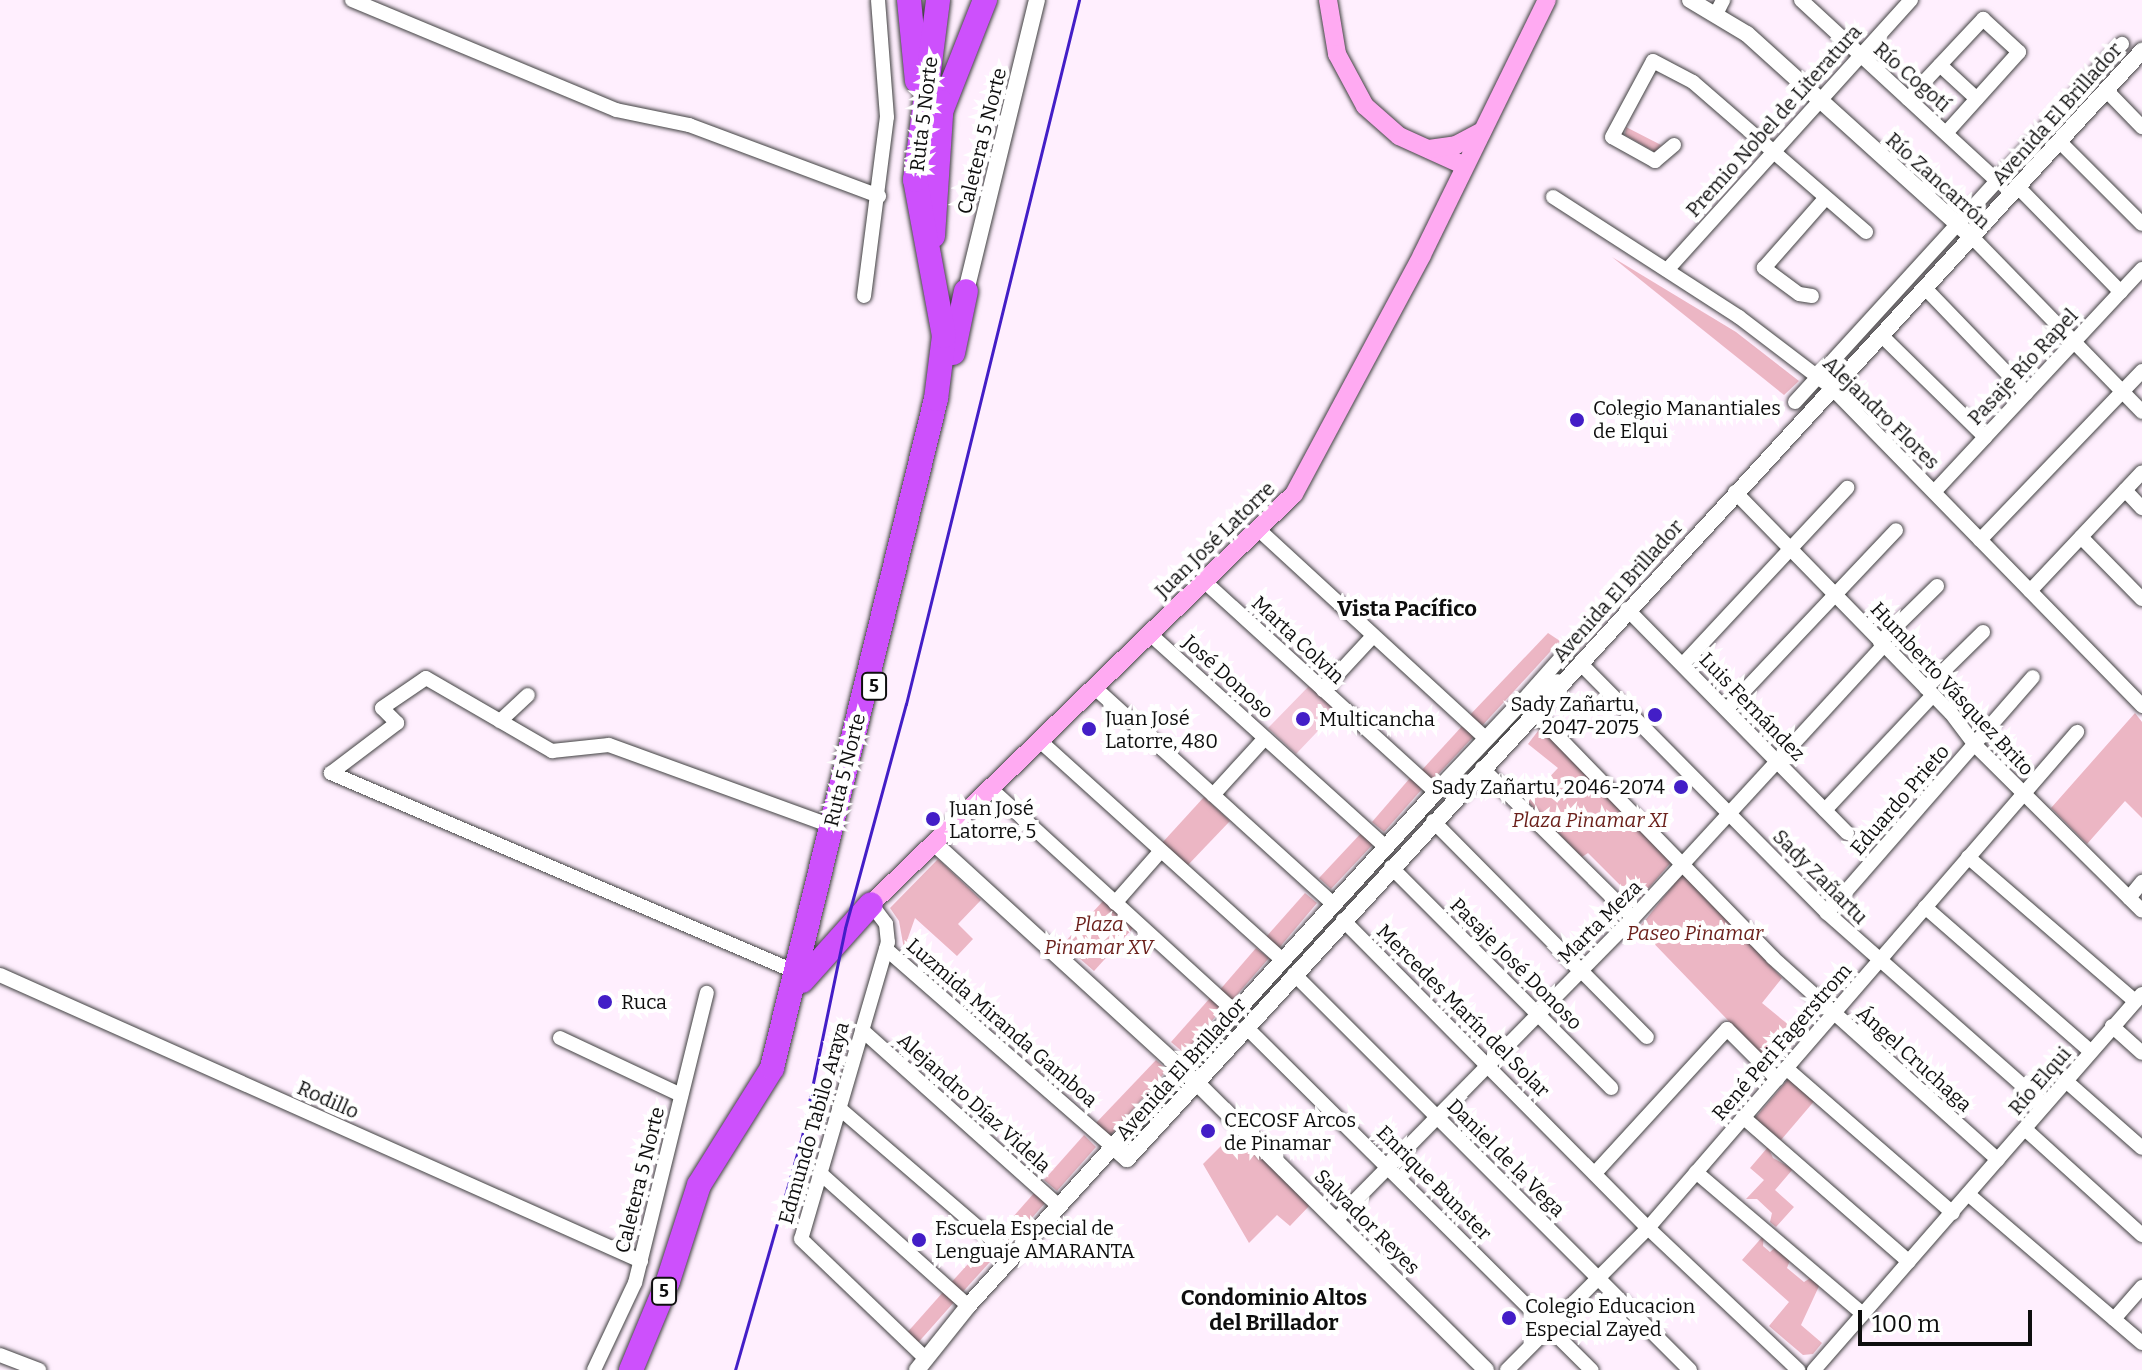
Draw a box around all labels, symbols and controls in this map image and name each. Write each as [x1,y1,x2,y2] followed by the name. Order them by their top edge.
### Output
[1681,20,1867,222] street label: Premio Nobel de Literatura
[1869,37,1955,117] street label: Río Cogotí
[1987,38,2127,190] street label: Avenida El Brillador
[905,55,943,173] street label: Ruta 5 Norte
[952,66,1012,216] street label: Caletera 5 Norte
[1881,128,1995,234] street label: Río Zancarrón
[1963,304,2083,430] street label: Pasaje Río Rapel
[1818,352,1944,474] street label: Alejandro Flores
[1593,396,1781,443] place label: Colegio Manantiales de Elqui
[1568,411,1586,429] marker: Colegio Manantiales de Elqui
[1150,477,1280,603] street label: Juan José Latorre
[1548,515,1688,667] street label: Avenida El Brillador
[1247,591,1349,689] street label: Marta Colvin
[1337,596,1477,622] district label: Vista Pacífico
[1865,597,2039,781] street label: Humberto Vásquez Brito
[1178,630,1278,724] street label: José Donoso
[1694,648,1810,766] street label: Luis Fernández
[860,672,888,700] road number: 5
[1511,692,1639,739] place label: Sady Zañartu, 2047-2075
[1105,706,1218,753] place label: Juan José Latorre, 480
[1646,706,1664,724] marker: Sady Zañartu, 2047-2075
[1319,707,1435,731] place label: Multicancha
[1294,710,1312,728] marker: Multicancha
[819,711,871,829] street label: Ruta 5 Norte
[1080,720,1098,738] marker: Juan José Latorre, 480
[1845,740,1955,860] street label: Eduardo Prieto
[1431,775,1665,799] place label: Sady Zañartu, 2046-2074
[1672,778,1690,796] marker: Sady Zañartu, 2046-2074
[949,796,1036,843] place label: Juan José Latorre, 5
[1512,808,1668,832] park label: Plaza Pinamar XI
[924,810,942,828] marker: Juan José Latorre, 5
[1768,825,1872,929] street label: Sady Zañartu
[1553,875,1647,969] street label: Marta Meza
[1445,893,1587,1035] street label: Pasaje José Donoso
[1044,912,1154,959] park label: Plaza Pinamar XV
[1372,920,1554,1102] street label: Mercedes Marín del Solar
[1627,921,1763,945] park label: Paseo Pinamar
[902,934,1102,1112] street label: Luzmida Miranda Gamboa
[1707,959,1857,1125] street label: René Peri Fagerstrom
[621,990,667,1014] place label: Ruca
[596,993,614,1011] marker: Ruca
[1111,993,1251,1145] street label: Avenida El Brillador
[1851,1001,1977,1117] street label: Ángel Cruchaga
[774,1019,854,1227] street label: Edmundo Tabilo Araya
[893,1028,1055,1178] street label: Alejandro Díaz Videla
[2004,1042,2076,1120] street label: Río Elqui
[293,1076,363,1124] street label: Rodillo
[1442,1094,1570,1222] street label: Daniel de la Vega
[610,1105,670,1255] street label: Caletera 5 Norte
[1224,1108,1356,1155] place label: CECOSF Arcos de Pinamar
[1372,1121,1496,1245] street label: Enrique Bunster
[1199,1122,1217,1140] marker: CECOSF Arcos de Pinamar
[1309,1164,1425,1280] street label: Salvador Reyes
[935,1216,1135,1263] place label: Escuela Especial de Lenguaje AMARANTA
[910,1231,928,1249] marker: Escuela Especial de Lenguaje AMARANTA
[650,1277,678,1305] road number: 5
[1181,1284,1367,1336] district label: Condominio Altos del Brillador
[1525,1294,1695,1341] place label: Colegio Educacion Especial Zayed
[1862,1294,2036,1344] scale bar
[1500,1309,1518,1327] marker: Colegio Educacion Especial Zayed
[1872,1310,1940,1338] text: 100 m

